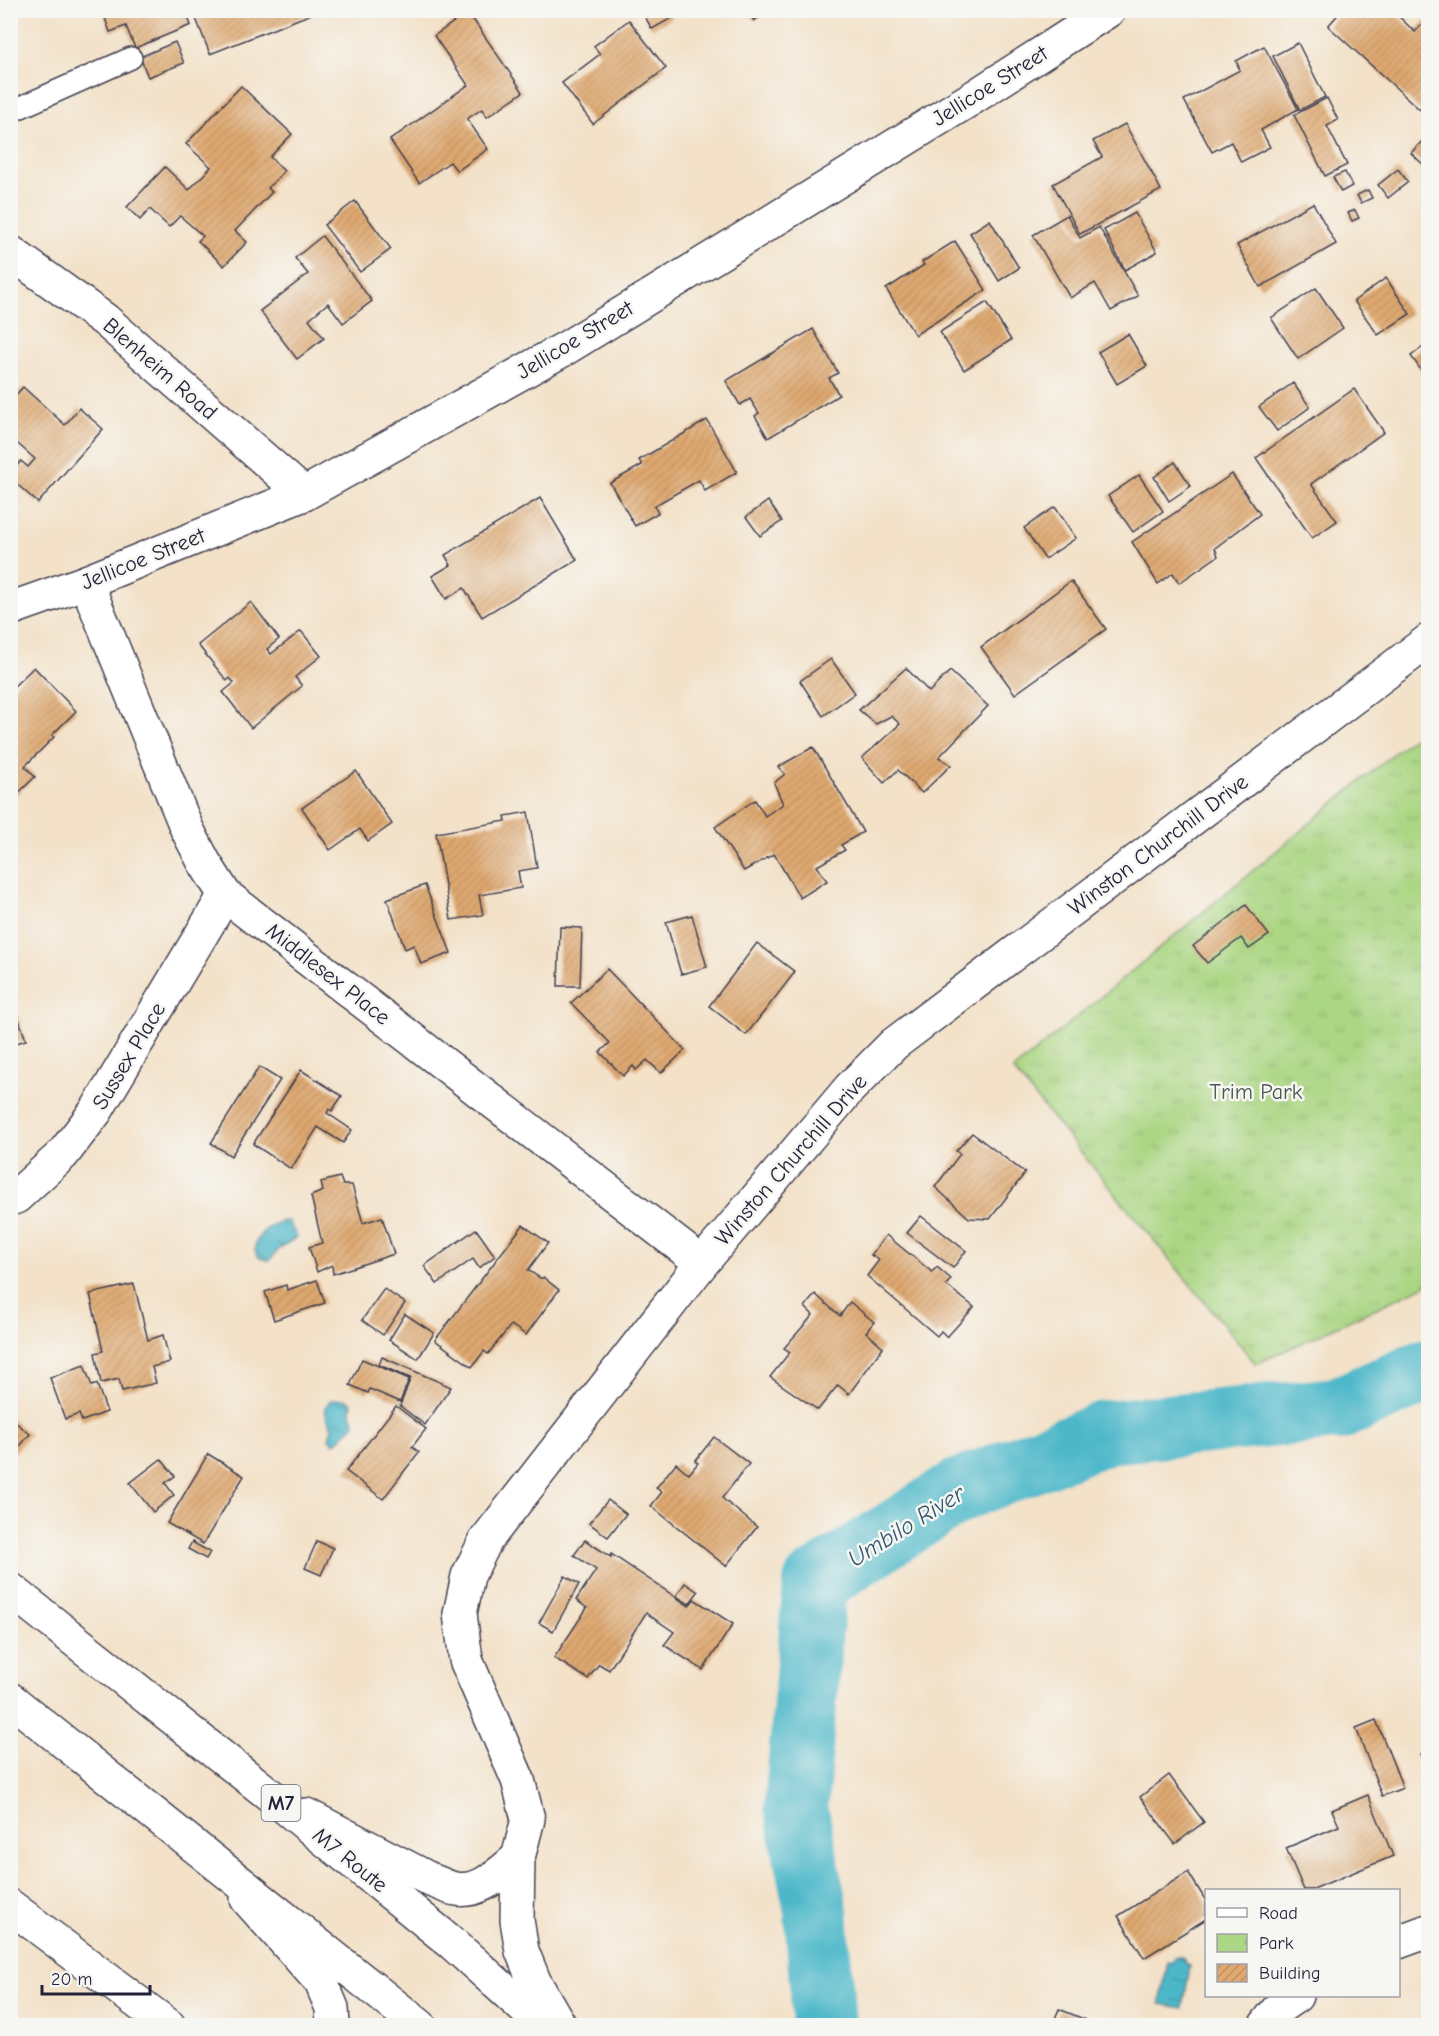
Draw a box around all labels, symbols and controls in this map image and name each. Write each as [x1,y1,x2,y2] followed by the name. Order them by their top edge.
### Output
[927,40,1053,132] street label: Jellicoe Street
[512,295,639,385] street label: Jellicoe Street
[98,312,222,426] street label: Blenheim Road
[77,522,209,596] street label: Jellicoe Street
[1063,769,1253,921] street label: Winston Churchill Drive
[261,917,395,1031] street label: Middlesex Place
[87,998,171,1114] street label: Sussex Place
[710,1069,872,1251] street label: Winston Churchill Drive
[1210,1079,1303,1105] park label: Trim Park
[843,1478,971,1573] water label: Umbilo River
[262,1785,300,1821] road number: M7
[307,1822,393,1898] street label: M7 Route
[1205,1889,1400,1997] legend
[1259,1903,1298,1924] text: Road
[1259,1933,1294,1954] text: Park
[42,1958,150,1996] scale bar
[1259,1963,1321,1984] text: Building
[51,1969,92,1990] text: 20 m

